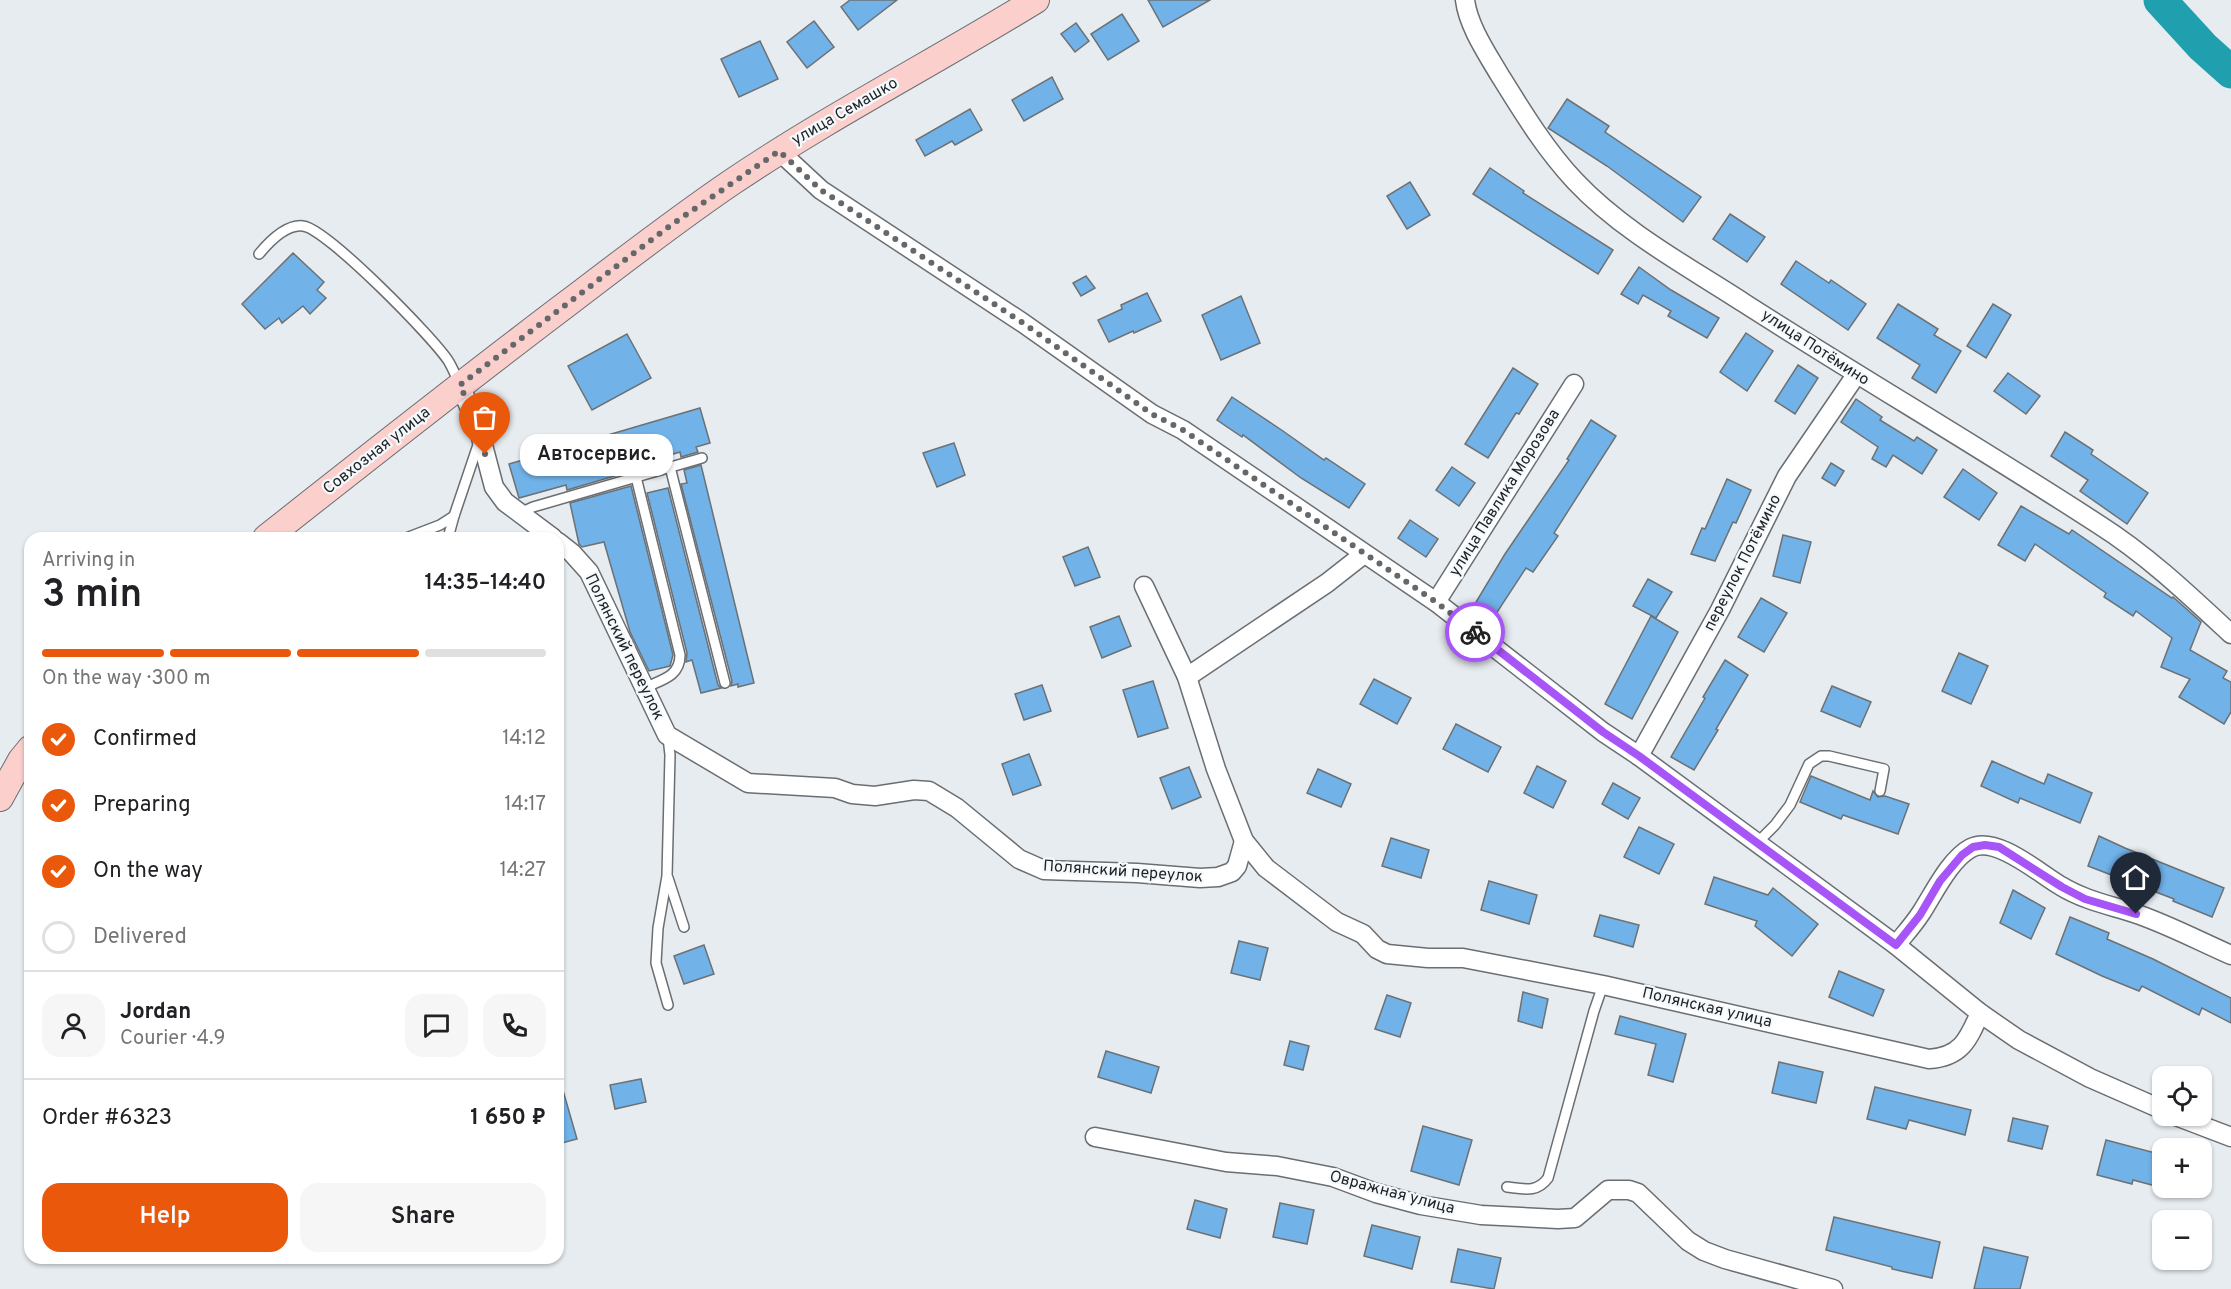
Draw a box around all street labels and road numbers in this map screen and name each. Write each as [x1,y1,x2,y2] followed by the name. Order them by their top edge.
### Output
[788,73,902,151] street label: улица Семашко
[1757,306,1873,390] street label: улица Потёмино
[319,403,435,499] street label: Совхозная улица
[1445,406,1565,580] street label: улица Павлика Морозова
[1700,491,1786,635] street label: переулок Потёмино
[580,571,668,723] street label: Полянский переулок
[1042,856,1204,888] street label: Полянский переулок
[1640,983,1774,1033] street label: Полянская улица
[1327,1167,1457,1219] street label: Овражная улица

